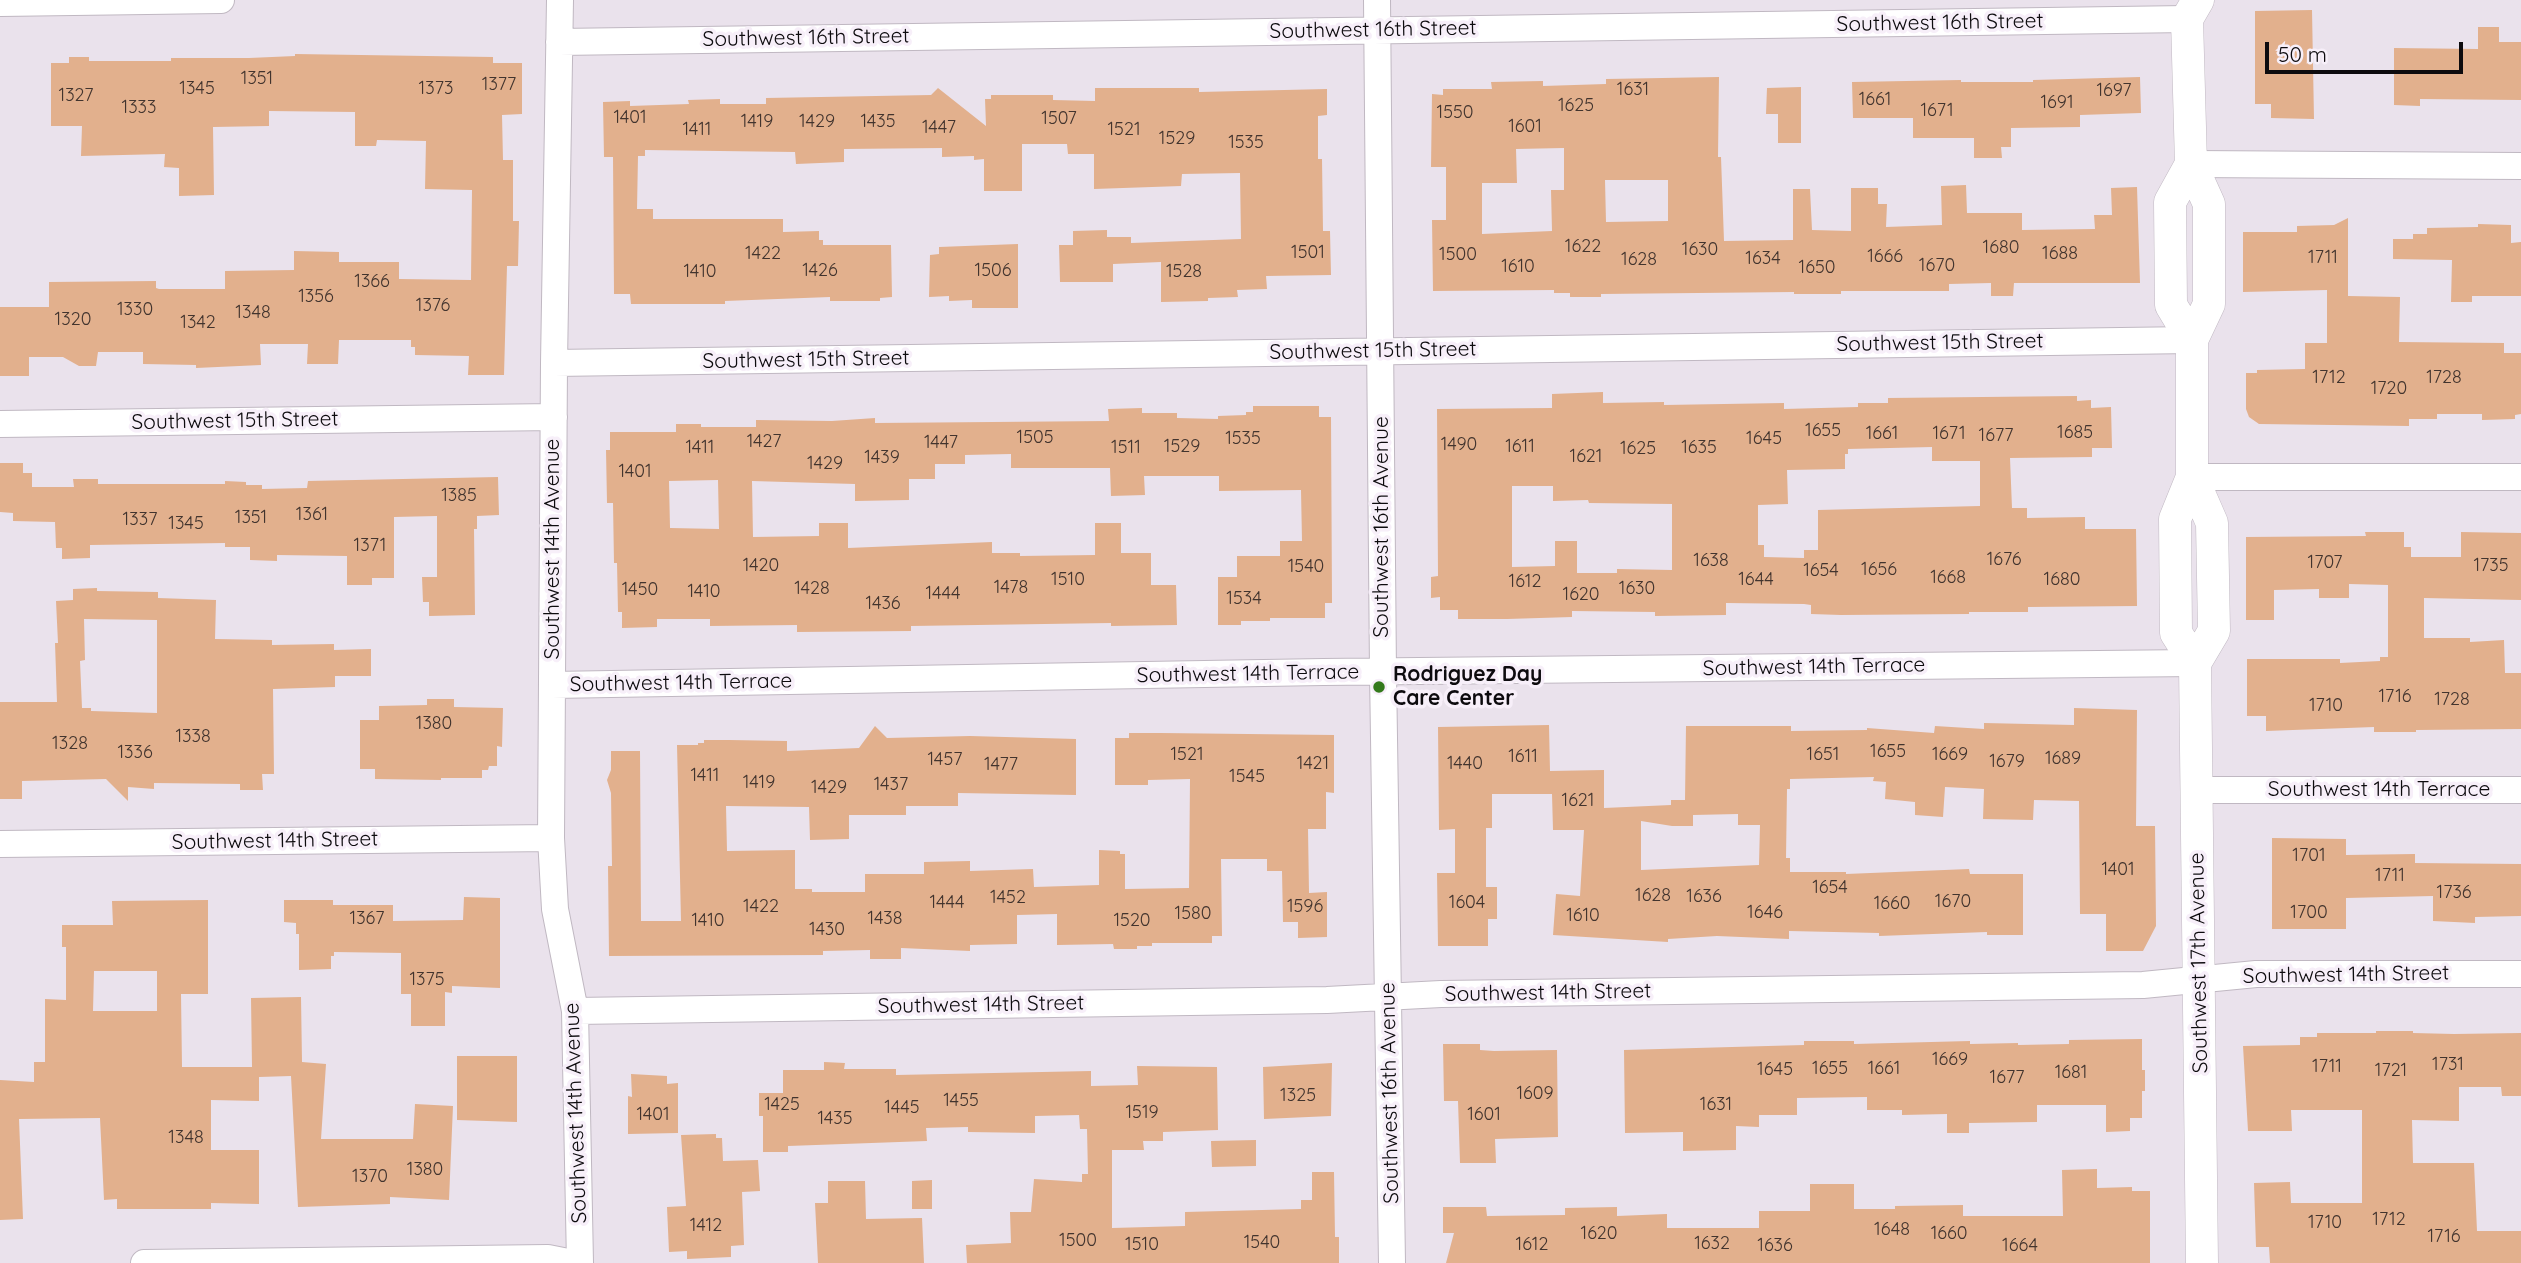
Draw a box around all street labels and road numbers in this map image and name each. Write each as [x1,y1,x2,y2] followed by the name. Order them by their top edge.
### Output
[1836,9,2044,37] street label: Southwest 16th Street
[1269,16,1477,44] street label: Southwest 16th Street
[702,24,910,52] street label: Southwest 16th Street
[1836,329,2044,357] street label: Southwest 15th Street
[1269,337,1477,365] street label: Southwest 15th Street
[702,346,910,374] street label: Southwest 15th Street
[131,407,339,435] street label: Southwest 15th Street
[1369,416,1395,638] street label: Southwest 16th Avenue
[540,439,566,659] street label: Southwest 14th Avenue
[1703,652,1925,682] street label: Southwest 14th Terrace
[1137,659,1359,689] street label: Southwest 14th Terrace
[570,668,792,698] street label: Southwest 14th Terrace
[2268,777,2490,803] street label: Southwest 14th Terrace
[172,827,378,855] street label: Southwest 14th Street
[2184,852,2214,1074] street label: Southwest 17th Avenue
[2243,961,2449,989] street label: Southwest 14th Street
[1445,979,1651,1007] street label: Southwest 14th Street
[1375,982,1405,1204] street label: Southwest 16th Avenue
[878,991,1084,1019] street label: Southwest 14th Street
[560,1002,592,1224] street label: Southwest 14th Avenue

